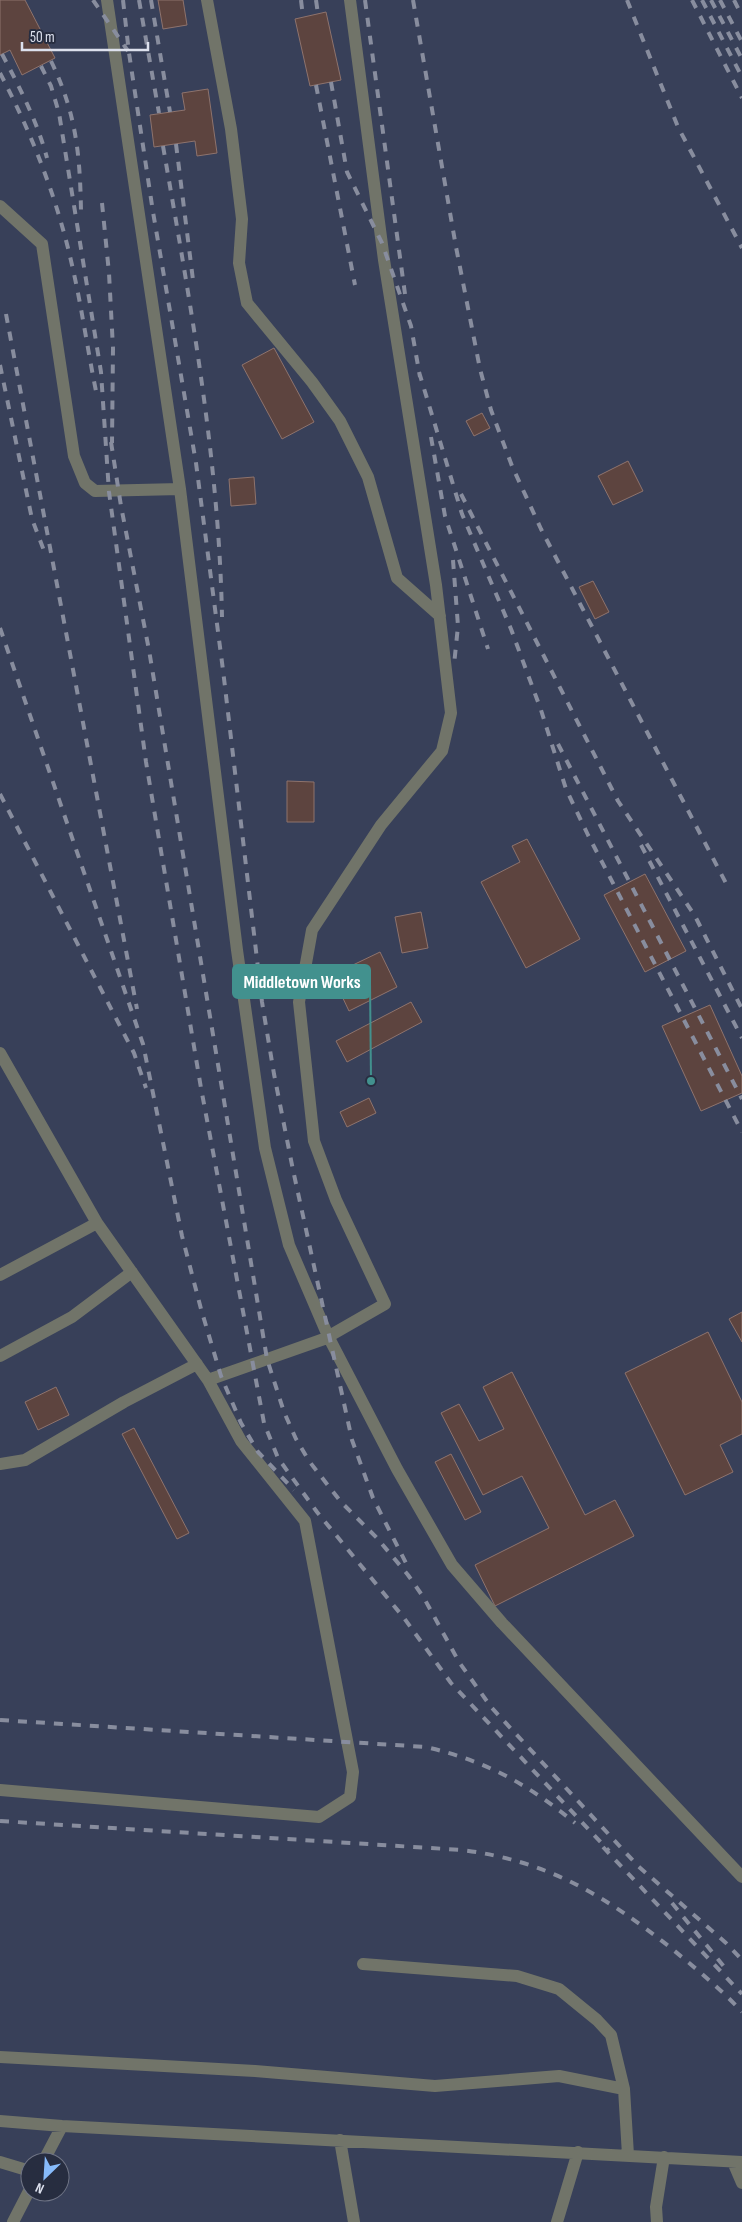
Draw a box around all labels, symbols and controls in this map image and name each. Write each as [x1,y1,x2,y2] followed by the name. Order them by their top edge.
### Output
[22,20,149,52] scale bar
[30,28,55,47] text: 50 m
[233,965,370,998] callout: Middletown Works
[243,972,361,993] text: Middletown Works
[20,2152,70,2202] north arrow
[33,2179,47,2198] text: N

